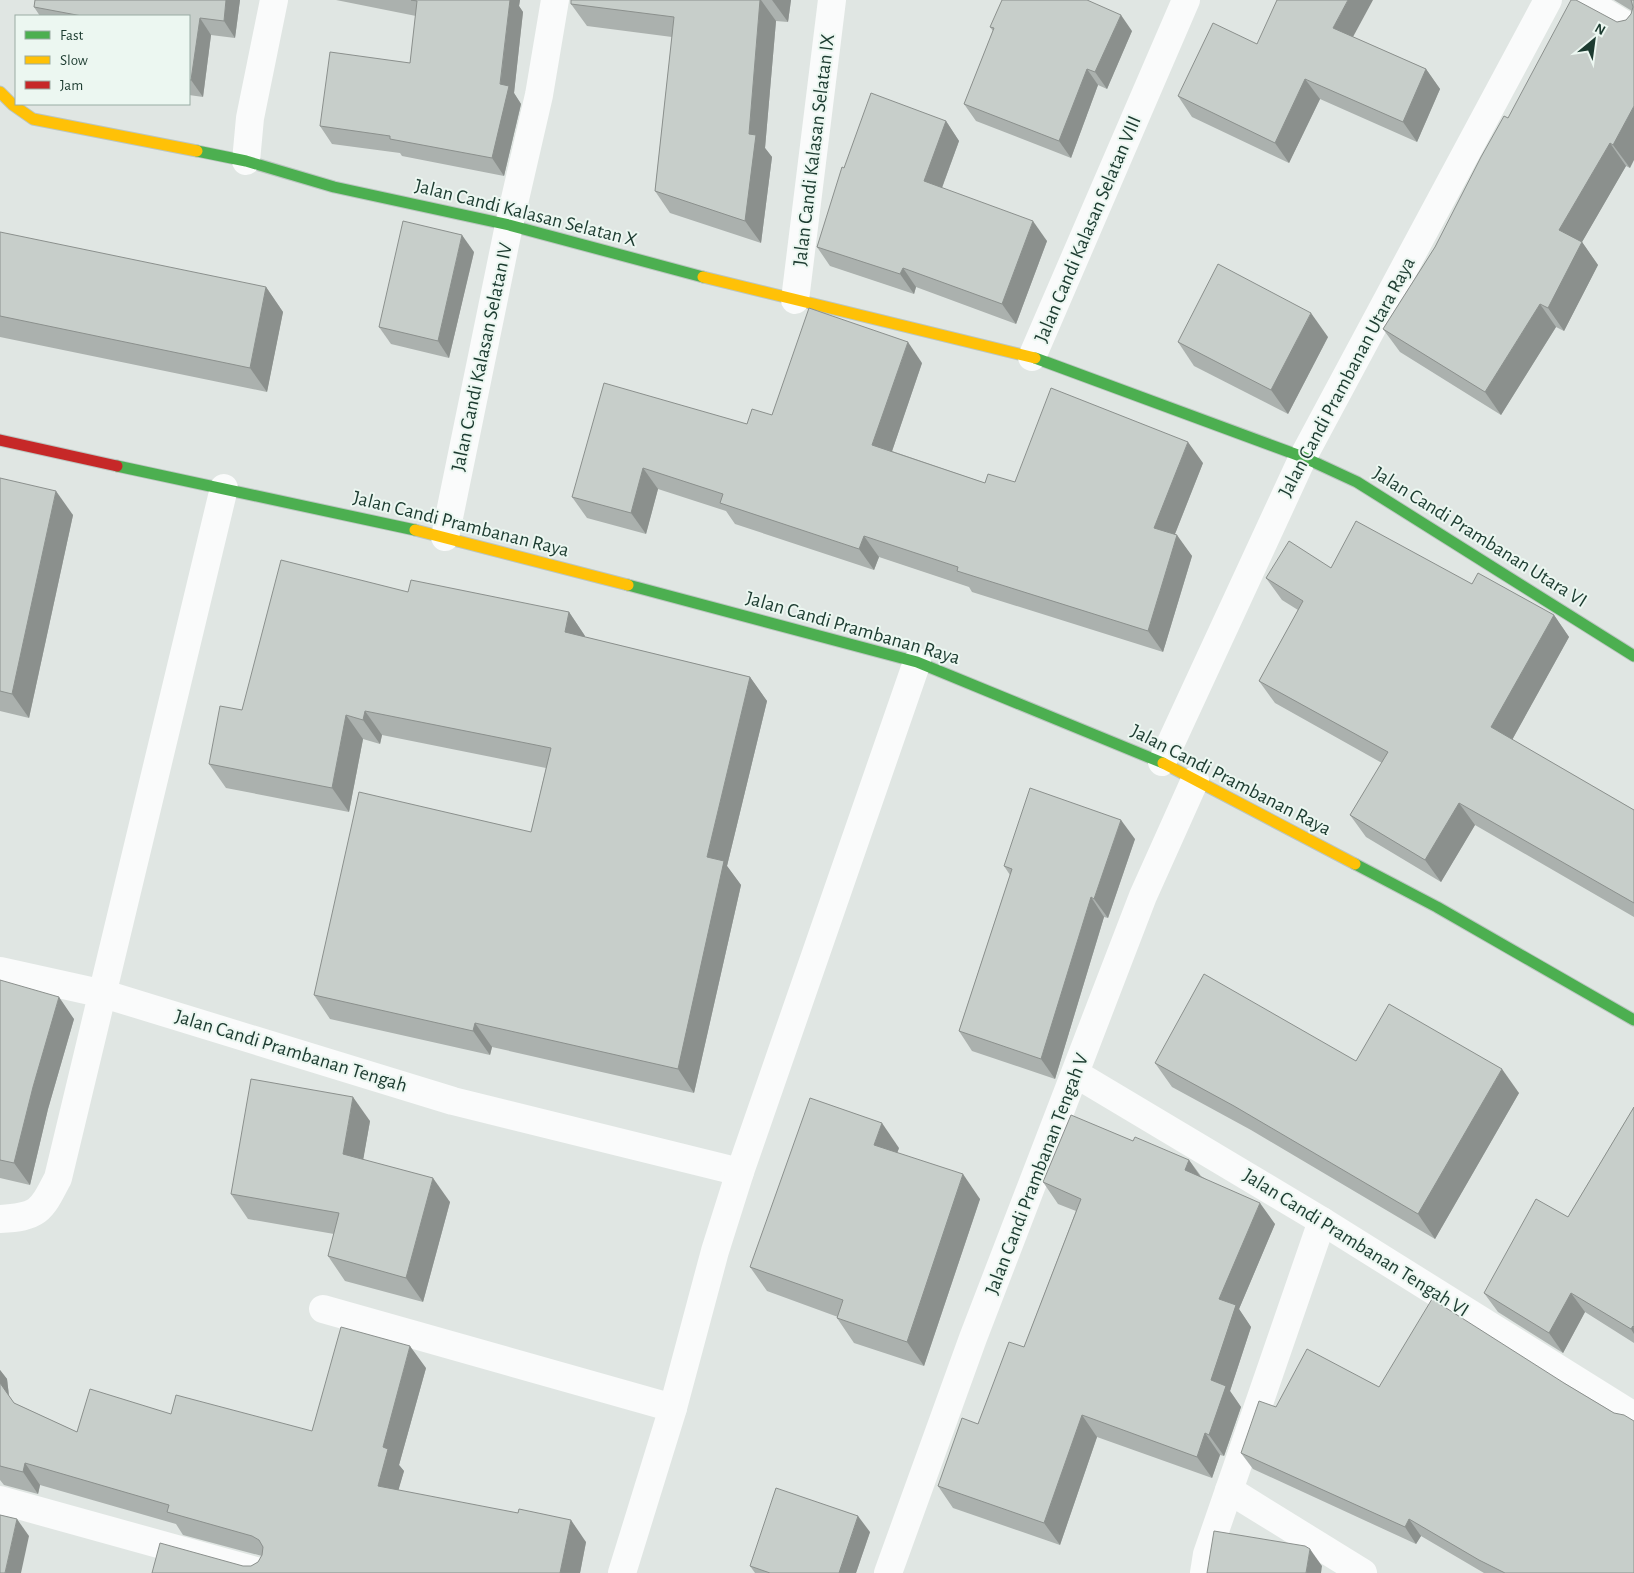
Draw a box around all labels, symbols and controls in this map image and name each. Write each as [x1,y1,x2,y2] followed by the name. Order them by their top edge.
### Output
[15,15,190,105] legend
[1569,15,1619,65] north arrow
[1592,21,1607,38] text: N
[60,28,84,43] text: Fast
[790,33,838,267] street label: Jalan Candi Kalasan Selatan IX
[60,53,88,68] text: Slow
[60,78,83,93] text: Jam
[1031,113,1145,345] street label: Jalan Candi Kalasan Selatan VIII
[413,176,639,250] street label: Jalan Candi Kalasan Selatan X
[448,240,516,473] street label: Jalan Candi Kalasan Selatan IV
[1275,254,1419,500] street label: Jalan Candi Prambanan Utara Raya
[1370,463,1590,611] street label: Jalan Candi Prambanan Utara VI
[351,487,571,561] street label: Jalan Candi Prambanan Raya
[744,588,962,668] street label: Jalan Candi Prambanan Raya
[1128,721,1334,839] street label: Jalan Candi Prambanan Raya
[172,1006,410,1096] street label: Jalan Candi Prambanan Tengah
[982,1050,1093,1297] street label: Jalan Candi Prambanan Tengah V
[1240,1165,1472,1321] street label: Jalan Candi Prambanan Tengah VI

